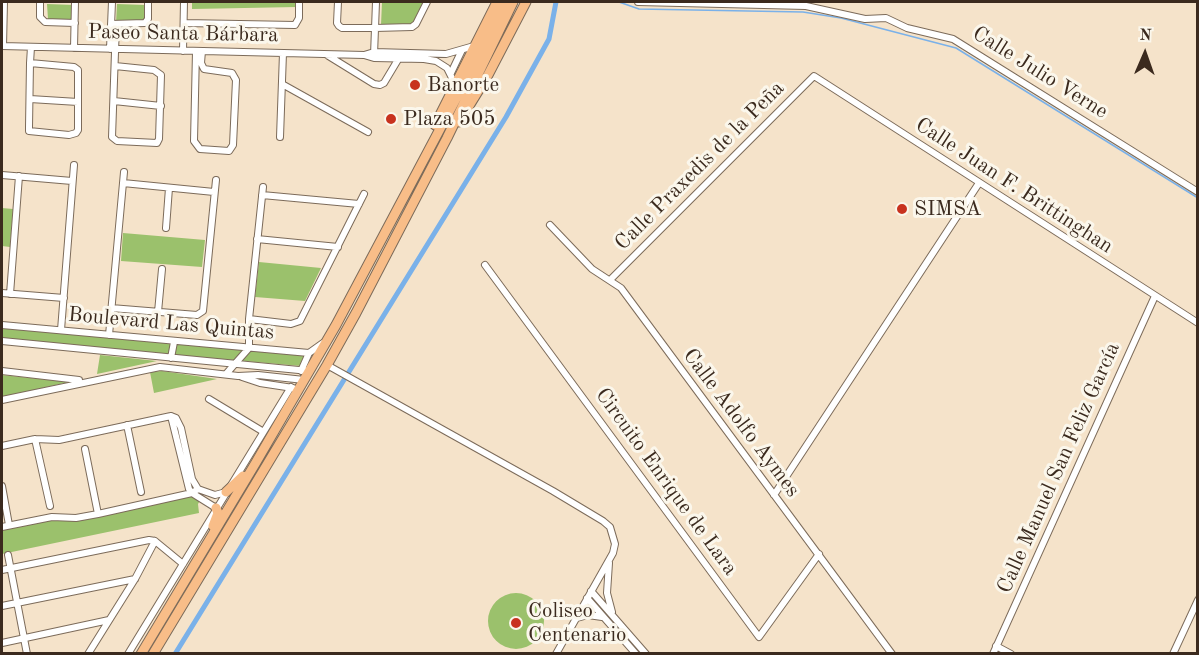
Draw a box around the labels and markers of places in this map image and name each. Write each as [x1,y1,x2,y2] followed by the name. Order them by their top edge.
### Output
[427,72,499,98] place label: Banorte
[408,78,422,92] marker: Banorte
[403,106,495,132] place label: Plaza 505
[384,112,398,126] marker: Plaza 505
[914,196,981,222] place label: SIMSA
[895,202,909,216] marker: SIMSA
[528,598,626,648] place label: Coliseo Centenario
[509,616,523,630] marker: Coliseo Centenario

